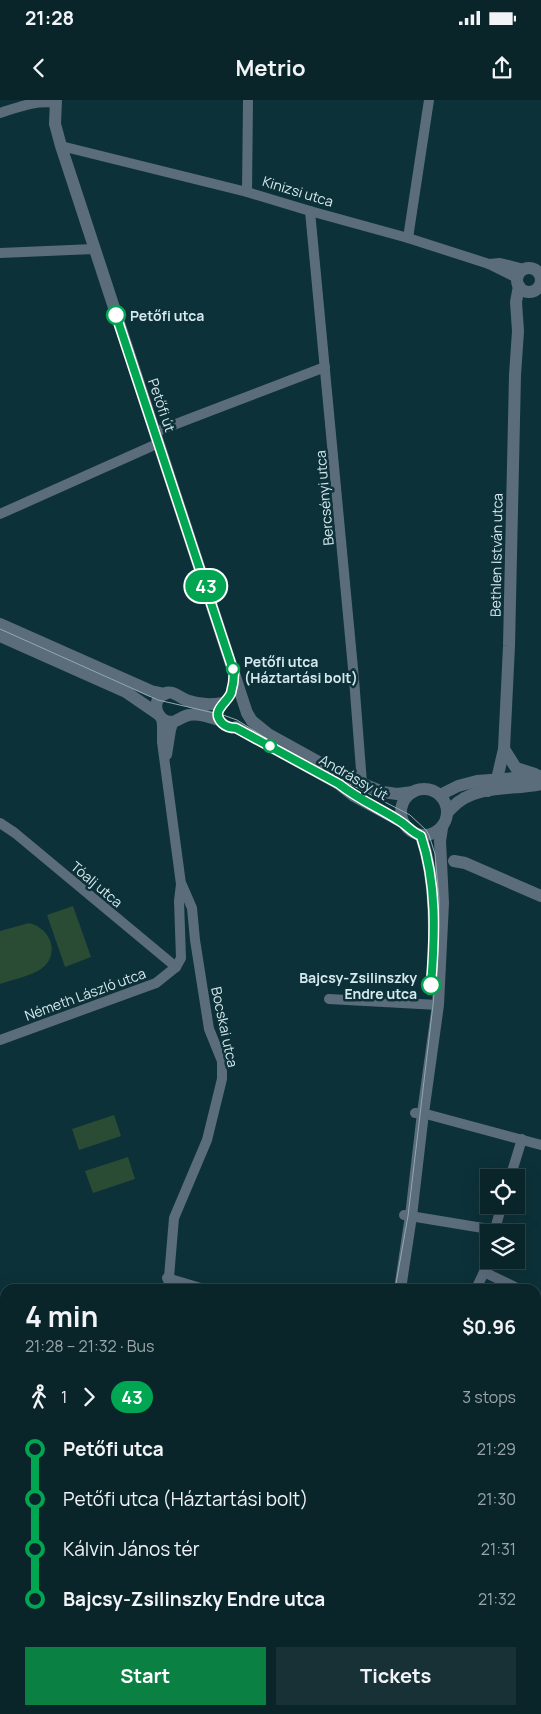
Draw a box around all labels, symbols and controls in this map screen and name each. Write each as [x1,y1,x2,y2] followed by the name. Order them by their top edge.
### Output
[25,5,74,31] text: 21:28
[235,53,306,83] text: Metrio
[25,54,53,82] icon: back
[488,54,516,82] icon: share
[260,171,336,211] street label: Kinizsi utca
[106,305,126,325] marker: Petőfi utca
[130,306,204,325] place label: Petőfi utca
[144,376,180,435] street label: Petőfi út
[310,450,338,546] street label: Bercsényi utca
[485,493,507,617] street label: Bethlen István utca
[184,570,228,602] line badge: 43
[195,574,217,598] text: 43
[244,652,358,687] place label: Petőfi utca (Háztartási bolt)
[226,662,240,676] marker: Petőfi utca (Háztartási bolt)
[263,739,277,753] unlabelled marker
[316,750,392,805] street label: Andrássy út
[67,857,127,911] street label: Tóalj utca
[22,963,148,1025] street label: Németh László utca
[299,968,417,1003] place label: Bajcsy-Zsilinszky Endre utca
[421,975,441,995] marker: Bajcsy-Zsilinszky Endre utca
[207,985,243,1069] street label: Bocskai utca
[480,1169,525,1269] map controls
[480,1169,525,1214] button: locate
[480,1224,525,1269] button: layers
[25,1297,98,1335] text: 4 min
[462,1314,516,1340] text: $0.96
[25,1335,154,1357] text: 21:28 – 21:32 · Bus
[25,1383,53,1411] icon: walk
[75,1383,103,1411] icon: forward
[121,1385,143,1409] text: 43
[61,1386,67,1408] text: 1
[462,1386,516,1408] text: 3 stops
[63,1436,164,1462] text: Petőfi utca
[477,1438,516,1460] text: 21:29
[63,1486,308,1512] text: Petőfi utca (Háztartási bolt)
[477,1488,516,1510] text: 21:30
[63,1536,200,1562] text: Kálvin János tér
[481,1538,516,1560] text: 21:31
[63,1586,325,1612] text: Bajcsy-Zsilinszky Endre utca
[478,1588,516,1610] text: 21:32
[25,1647,266,1705] button: Start
[276,1647,516,1705] button: Tickets

